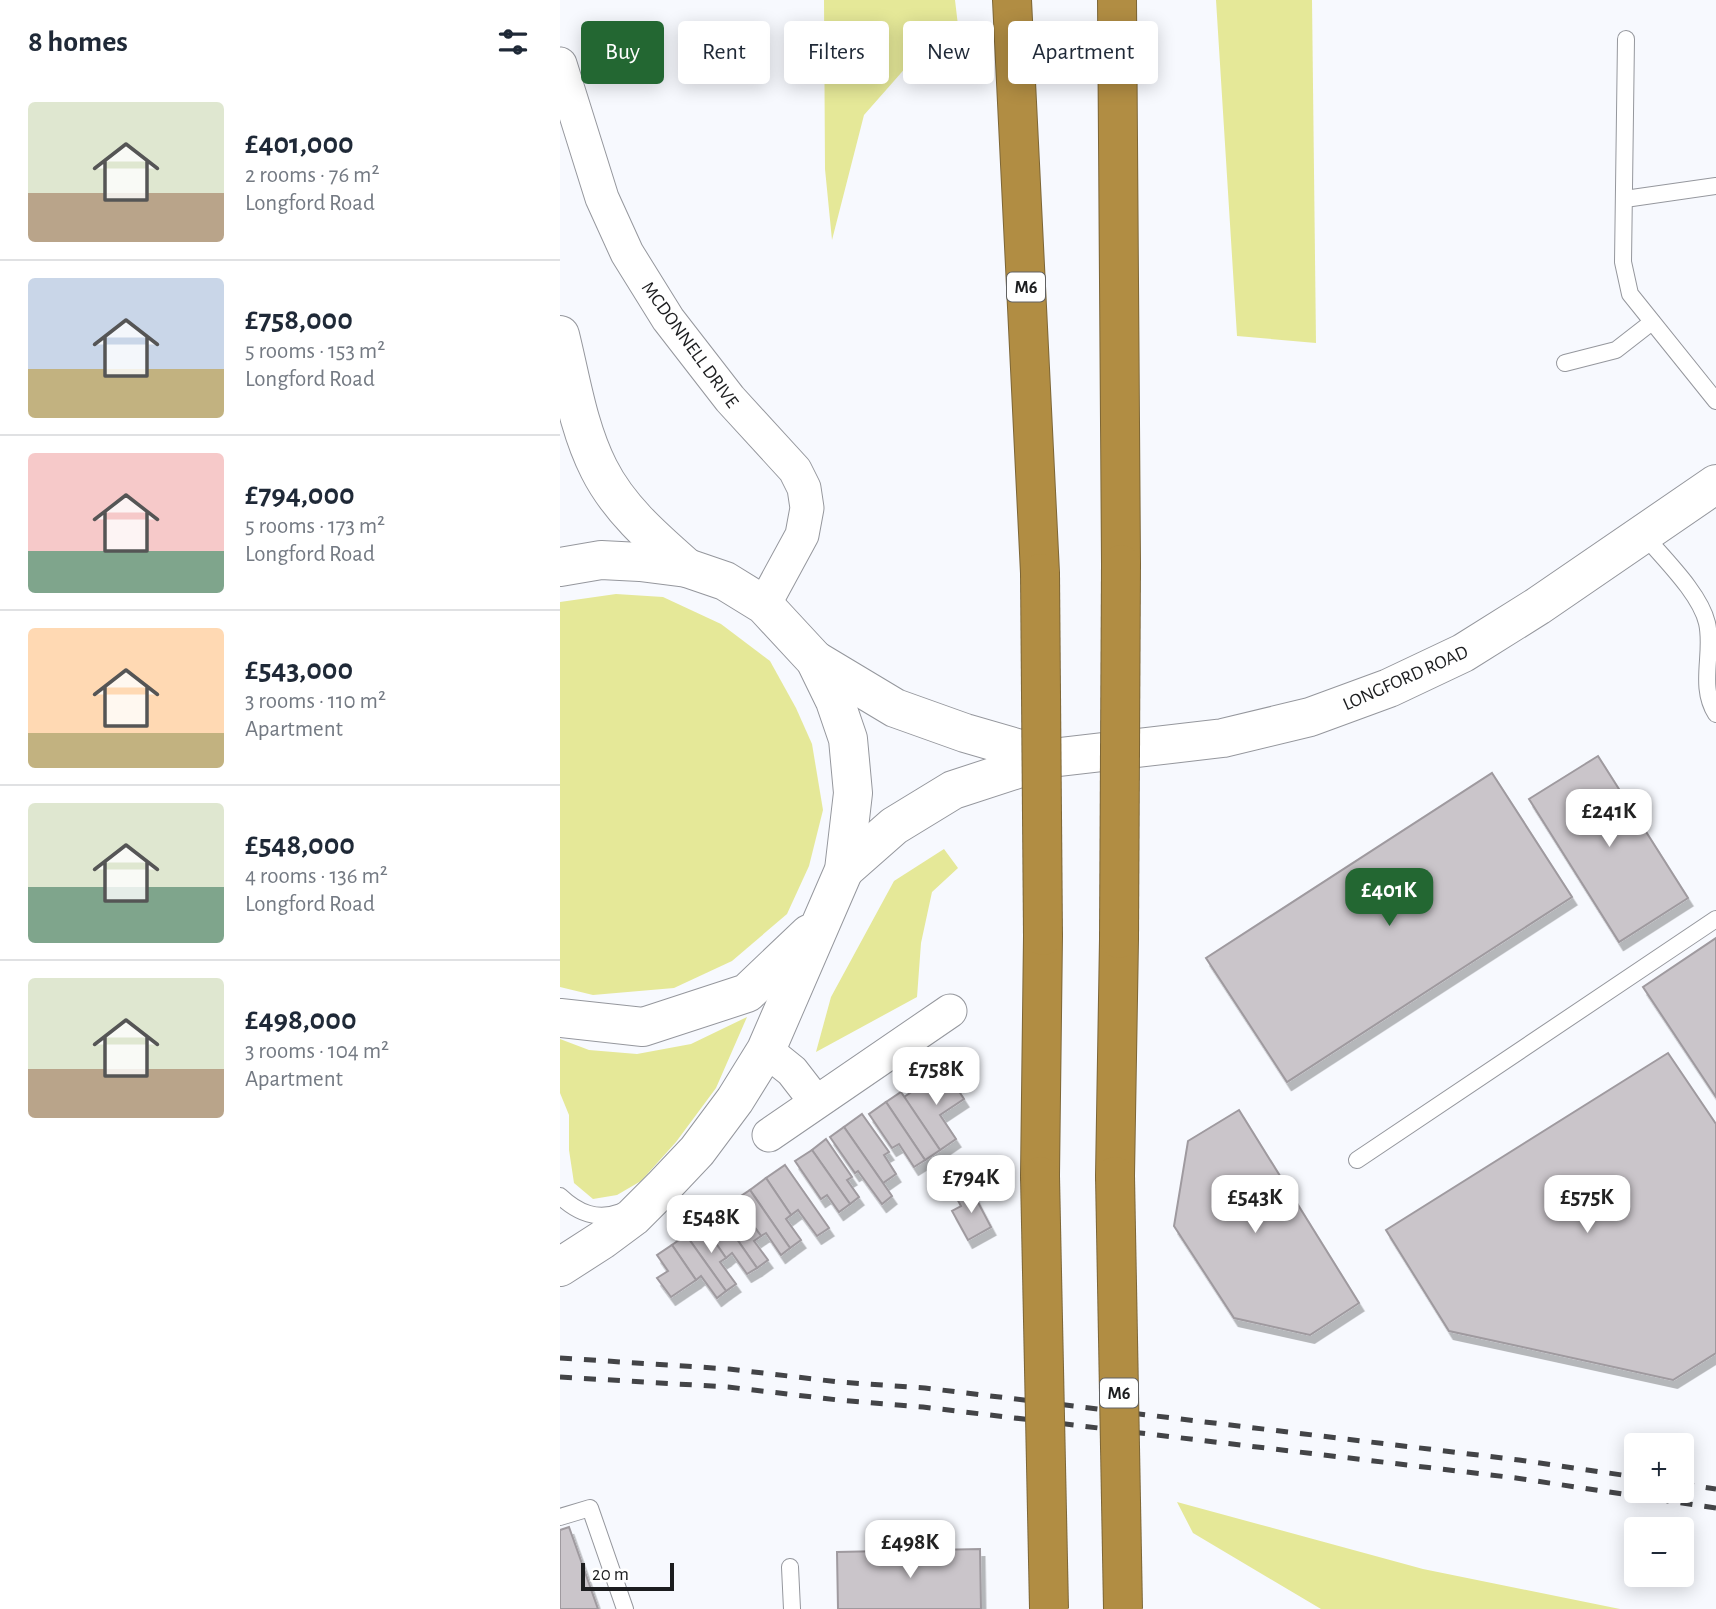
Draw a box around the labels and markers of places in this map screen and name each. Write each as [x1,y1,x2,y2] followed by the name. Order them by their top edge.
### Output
[1560,790,1658,849] pin: £241K
[1340,869,1438,928] pin: £401K
[887,1048,985,1107] pin: £758K
[922,1156,1020,1215] pin: £794K
[1206,1176,1304,1235] pin: £543K
[1538,1176,1636,1235] pin: £575K
[662,1196,760,1255] pin: £548K
[861,1520,959,1580] pin: £498K

